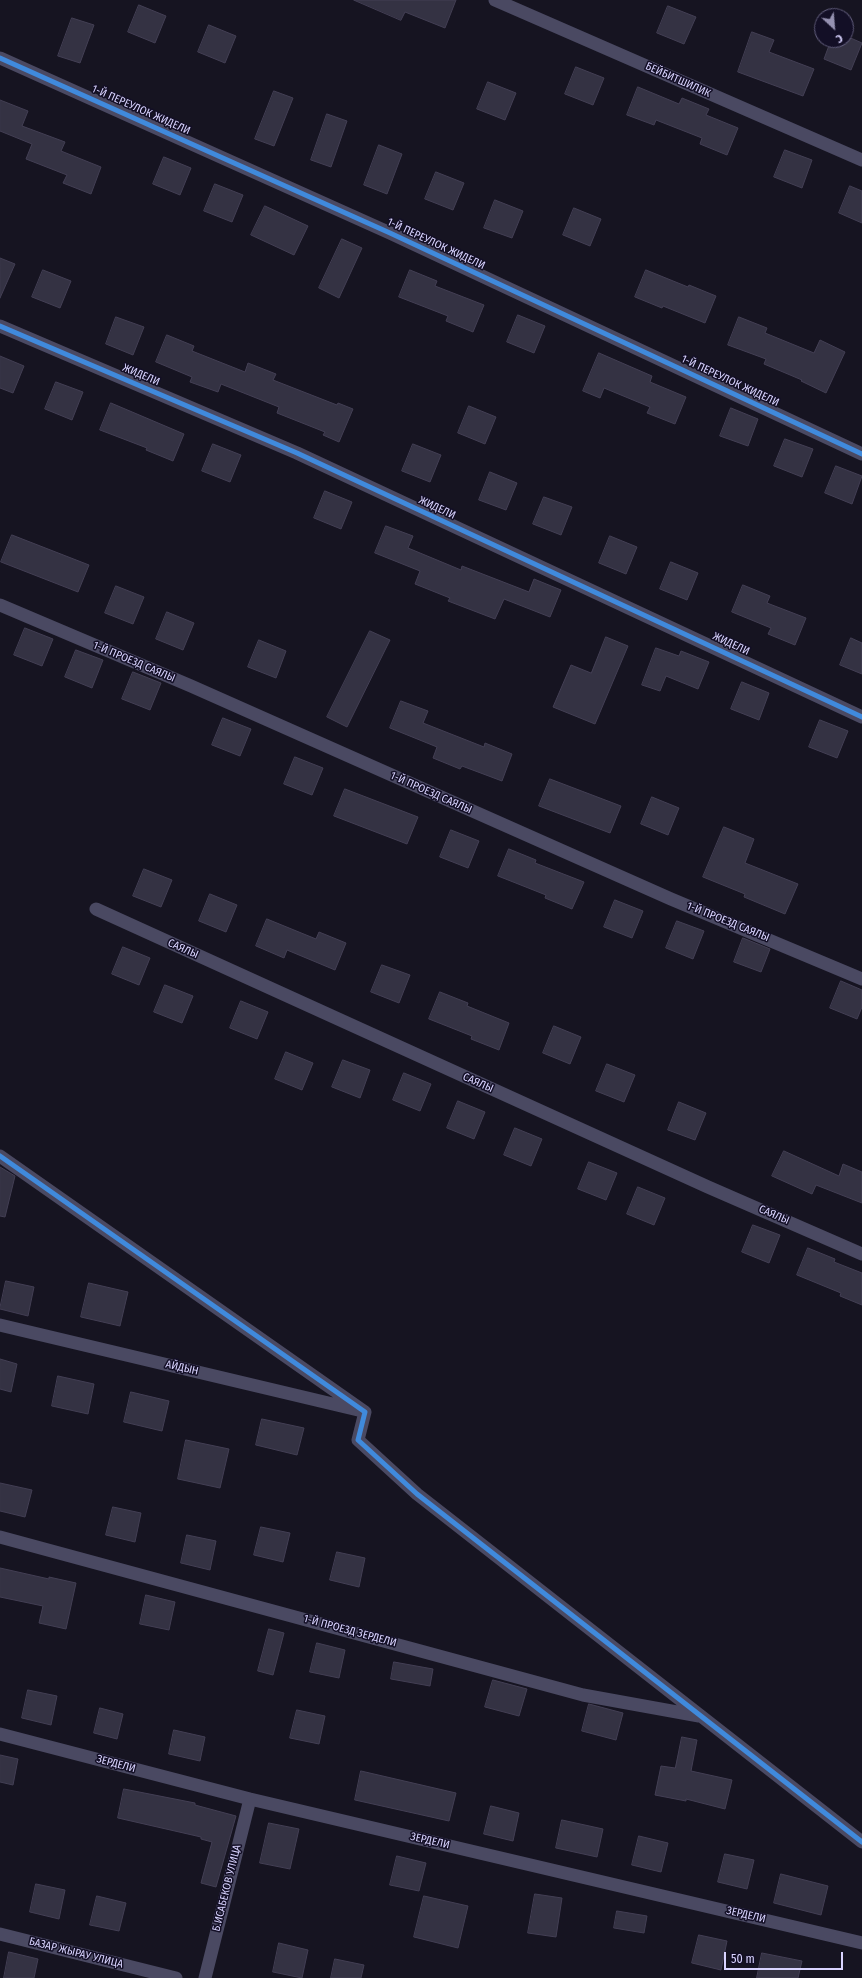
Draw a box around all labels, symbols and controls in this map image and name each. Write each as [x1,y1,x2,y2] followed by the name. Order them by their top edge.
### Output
[814,8,854,48] north arrow
[834,31,844,45] text: С
[643,60,713,100] street label: БЕЙБИТШИЛИК
[90,82,192,138] street label: 1-Й ПЕРЕУЛОК ЖИДЕЛИ
[385,216,487,272] street label: 1-Й ПЕРЕУЛОК ЖИДЕЛИ
[679,353,781,409] street label: 1-Й ПЕРЕУЛОК ЖИДЕЛИ
[120,361,162,389] street label: ЖИДЕЛИ
[416,494,458,522] street label: ЖИДЕЛИ
[710,630,752,658] street label: ЖИДЕЛИ
[91,639,177,685] street label: 1-Й ПРОЕЗД САЯЛЫ
[388,769,474,817] street label: 1-Й ПРОЕЗД САЯЛЫ
[685,899,771,945] street label: 1-Й ПРОЕЗД САЯЛЫ
[166,936,200,962] street label: САЯЛЫ
[461,1070,495,1096] street label: САЯЛЫ
[757,1203,791,1227] street label: САЯЛЫ
[164,1358,200,1378] street label: АЙДЫН
[302,1612,398,1650] street label: 1-Й ПРОЕЗД ЗЕРДЕЛИ
[95,1752,137,1776] street label: ЗЕРДЕЛИ
[409,1830,451,1852] street label: ЗЕРДЕЛИ
[210,1843,244,1933] street label: Б.ИСАБЕКОВ УЛИЦА
[725,1904,767,1926] street label: ЗЕРДЕЛИ
[28,1935,124,1971] street label: БАЗАР ЖЫРАУ УЛИЦА
[726,1944,845,1970] scale bar
[731,1952,755,1966] text: 50 m

